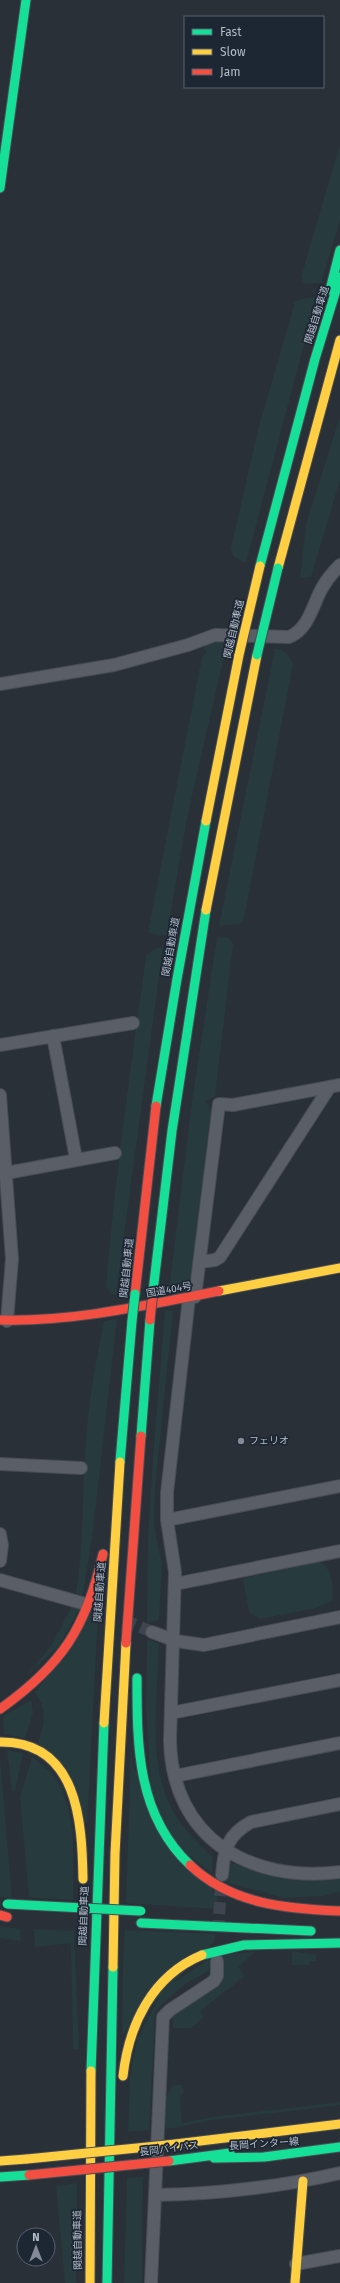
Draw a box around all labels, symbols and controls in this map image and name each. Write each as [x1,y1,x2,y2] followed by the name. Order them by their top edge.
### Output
[184,16,324,88] legend
[220,25,242,39] text: Fast
[220,45,246,59] text: Slow
[220,65,240,79] text: Jam
[302,285,332,345] street label: 関越自動車道
[221,598,247,660] street label: 関越自動車道
[160,916,182,978] street label: 関越自動車道
[118,1238,136,1298] street label: 関越自動車道
[145,1280,193,1300] street label: 国道404号
[249,1435,289,1447] place label: フェリオ
[236,1436,246,1446] marker: フェリオ
[92,1562,108,1622] street label: 関越自動車道
[77,1886,91,1946] street label: 関越自動車道
[229,2136,299,2152] street label: 長岡インター線
[139,2139,199,2159] street label: 長岡バイパス
[71,2210,85,2270] street label: 関越自動車道
[16,2227,56,2267] north arrow
[32,2231,40,2244] text: N

